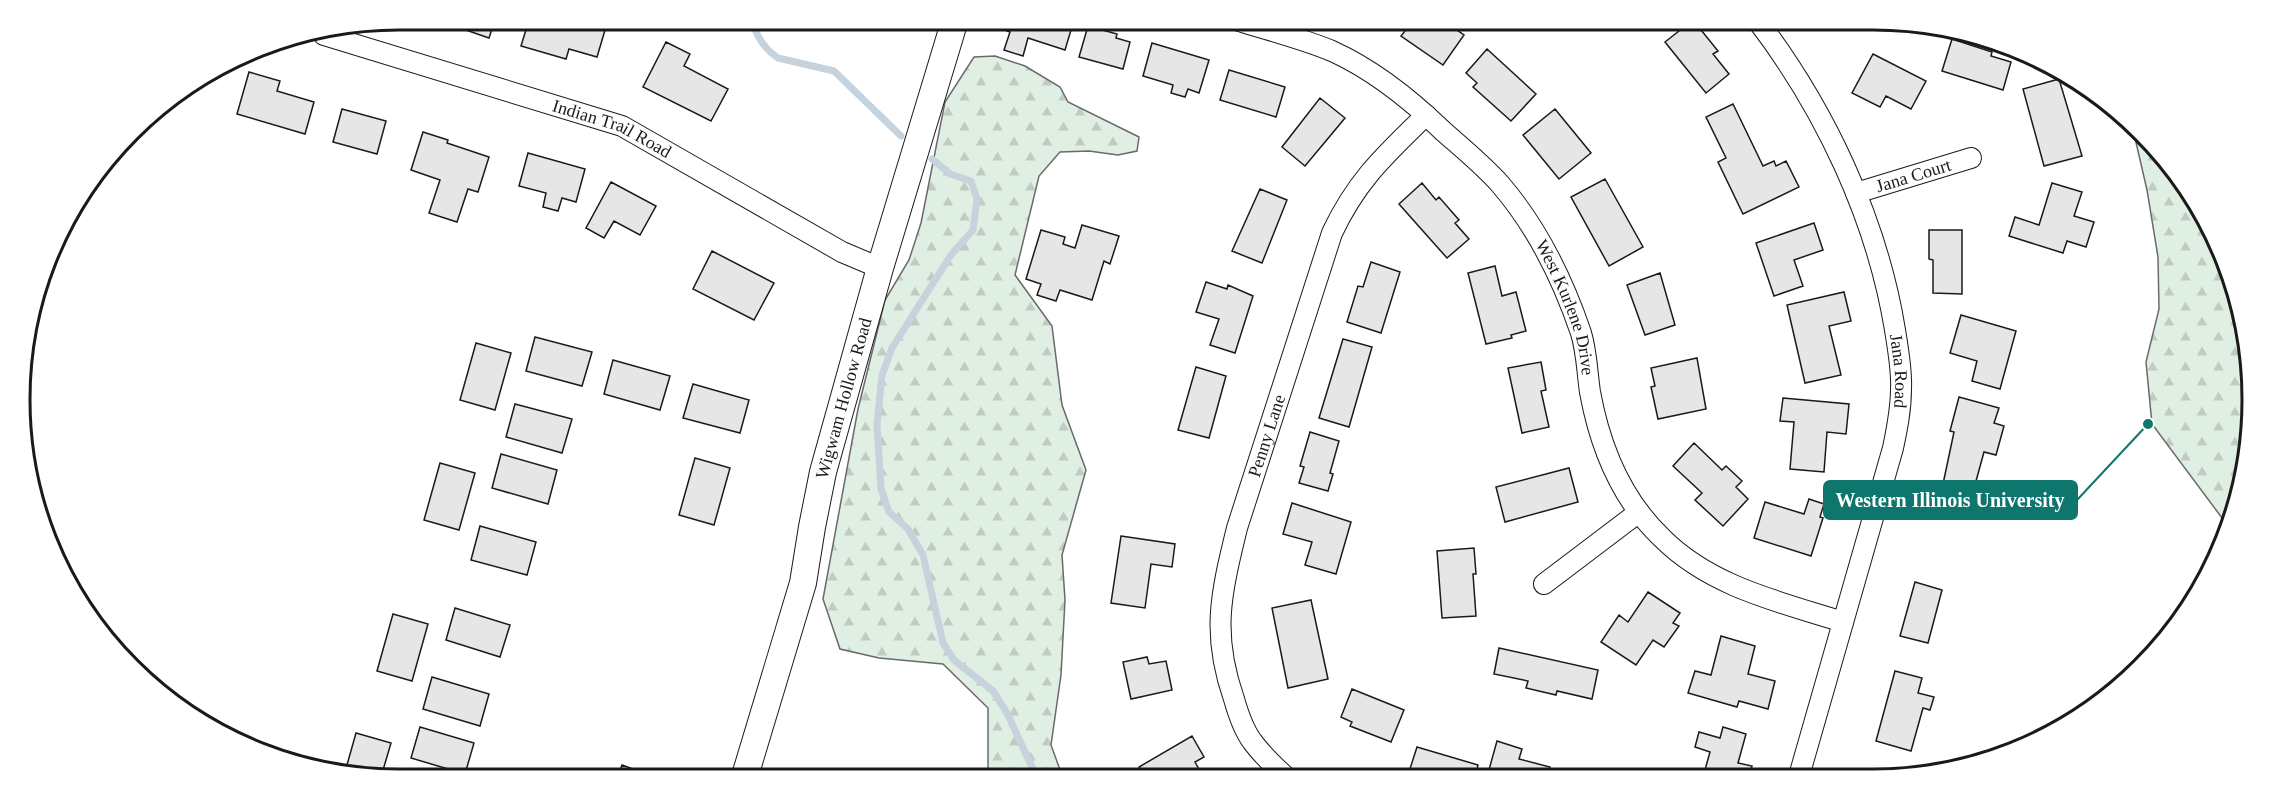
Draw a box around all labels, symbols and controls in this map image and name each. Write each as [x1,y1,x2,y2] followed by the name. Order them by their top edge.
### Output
[550,95,675,162] street label: Indian Trail Road
[1873,155,1953,196] street label: Jana Court
[1531,236,1598,376] street label: West Kurlene Drive
[812,316,876,481] street label: Wigwam Hollow Road
[1886,332,1911,409] street label: Jana Road
[1244,392,1289,480] street label: Penny Lane
[1824,481,2077,519] callout: Western Illinois University
[1836,489,2064,512] text: Western Illinois University

